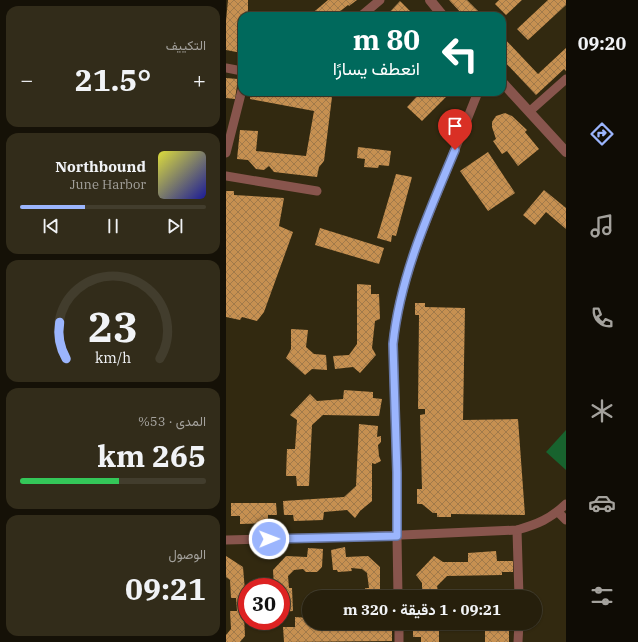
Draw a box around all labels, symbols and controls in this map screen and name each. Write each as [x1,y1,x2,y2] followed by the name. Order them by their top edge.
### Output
[353,21,420,58] text: 80 m
[434,28,486,80] icon: left
[578,32,626,55] text: 09:20
[166,37,206,54] text: التكييف
[333,57,420,80] text: انعطف يسارًا
[75,60,151,99] text: 21.5°
[20,65,33,94] text: −
[193,65,206,94] text: +
[438,109,472,150] pin
[444,115,466,137] icon: arrive
[588,120,616,148] icon: directions
[55,157,146,176] text: Northbound
[70,176,146,193] text: June Harbor
[588,212,616,240] icon: music
[40,215,62,237] icon: previous
[102,215,124,237] icon: pause
[164,215,186,237] icon: next
[88,299,138,353] text: 23
[588,304,616,332] icon: phone
[95,348,131,367] text: km/h
[588,397,616,425] icon: climate
[138,413,206,430] text: المدى · 53%
[97,436,206,475] text: 265 km
[588,489,616,517] icon: car
[248,518,290,560] position arrow
[168,546,206,563] text: الوصول
[125,569,206,608] text: 09:21
[238,578,290,630] speed limit sign: 30
[588,582,616,610] icon: filters
[343,600,501,619] text: 09:21 · 1 دقيقة · 320 m

